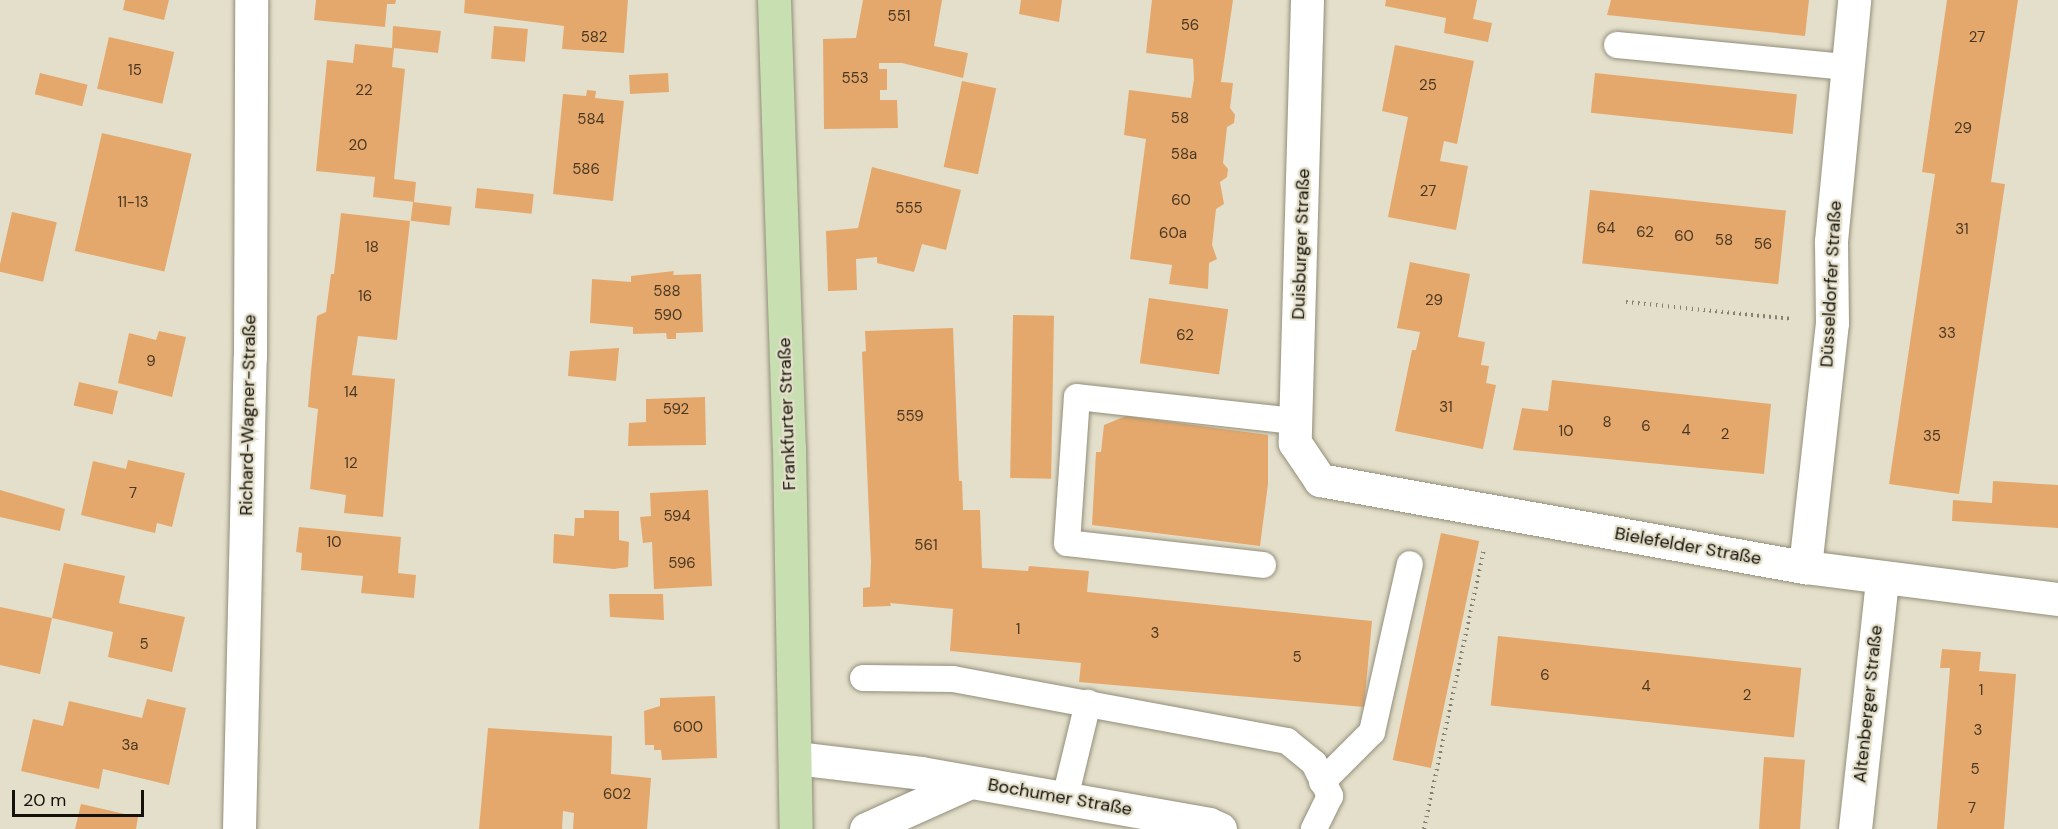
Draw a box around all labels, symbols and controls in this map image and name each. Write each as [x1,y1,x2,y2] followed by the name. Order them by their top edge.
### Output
[888,8,910,26] house number: 551
[1181,17,1199,35] house number: 56
[581,29,607,47] house number: 582
[1969,29,1985,47] house number: 27
[128,62,142,80] house number: 15
[841,70,869,88] house number: 553
[1419,77,1437,95] house number: 25
[355,82,373,100] house number: 22
[1171,110,1189,128] house number: 58
[577,111,605,129] house number: 584
[1954,120,1972,138] house number: 29
[349,137,367,155] house number: 20
[1171,146,1197,164] house number: 58a
[572,161,600,179] house number: 586
[1288,168,1314,320] street label: Duisburger Straße
[1420,183,1436,201] house number: 27
[1171,192,1191,210] house number: 60
[117,194,149,212] house number: 11-13
[895,200,923,218] house number: 555
[1816,200,1846,368] street label: Düsseldorfer Straße
[1597,220,1615,238] house number: 64
[1955,221,1969,239] house number: 31
[1636,224,1654,242] house number: 62
[1159,225,1187,243] house number: 60a
[1674,228,1694,246] house number: 60
[1715,232,1733,250] house number: 58
[1754,236,1772,254] house number: 56
[365,239,379,257] house number: 18
[653,283,681,301] house number: 588
[358,288,372,306] house number: 16
[1425,292,1443,310] house number: 29
[654,307,682,325] house number: 590
[235,314,261,516] street label: Richard-Wagner-Straße
[1938,325,1956,343] house number: 33
[1176,327,1194,345] house number: 62
[774,337,800,491] street label: Frankfurter Straße
[146,353,156,371] house number: 9
[344,384,358,402] house number: 14
[1439,399,1453,417] house number: 31
[663,401,689,419] house number: 592
[896,408,924,426] house number: 559
[1602,414,1612,432] house number: 8
[1641,418,1651,436] house number: 6
[1681,422,1691,440] house number: 4
[1559,423,1573,441] house number: 10
[1721,426,1729,444] house number: 2
[1923,428,1941,446] house number: 35
[344,455,358,473] house number: 12
[129,485,137,503] house number: 7
[663,508,691,526] house number: 594
[1613,522,1763,570] street label: Bielefelder Straße
[327,534,341,552] house number: 10
[914,537,938,555] house number: 561
[668,555,696,573] house number: 596
[1016,621,1020,639] house number: 1
[1849,624,1887,784] street label: Altenberger Straße
[1151,625,1159,643] house number: 3
[139,636,149,654] house number: 5
[1292,649,1302,667] house number: 5
[1540,667,1550,685] house number: 6
[1641,678,1651,696] house number: 4
[1979,682,1983,700] house number: 1
[1743,687,1751,705] house number: 2
[673,719,703,737] house number: 600
[1974,722,1982,740] house number: 3
[121,737,139,755] house number: 3a
[1970,761,1980,779] house number: 5
[986,774,1134,820] street label: Bochumer Straße
[15,778,147,816] scale bar
[603,786,631,804] house number: 602
[23,788,66,812] text: 20 m
[1968,800,1976,818] house number: 7

